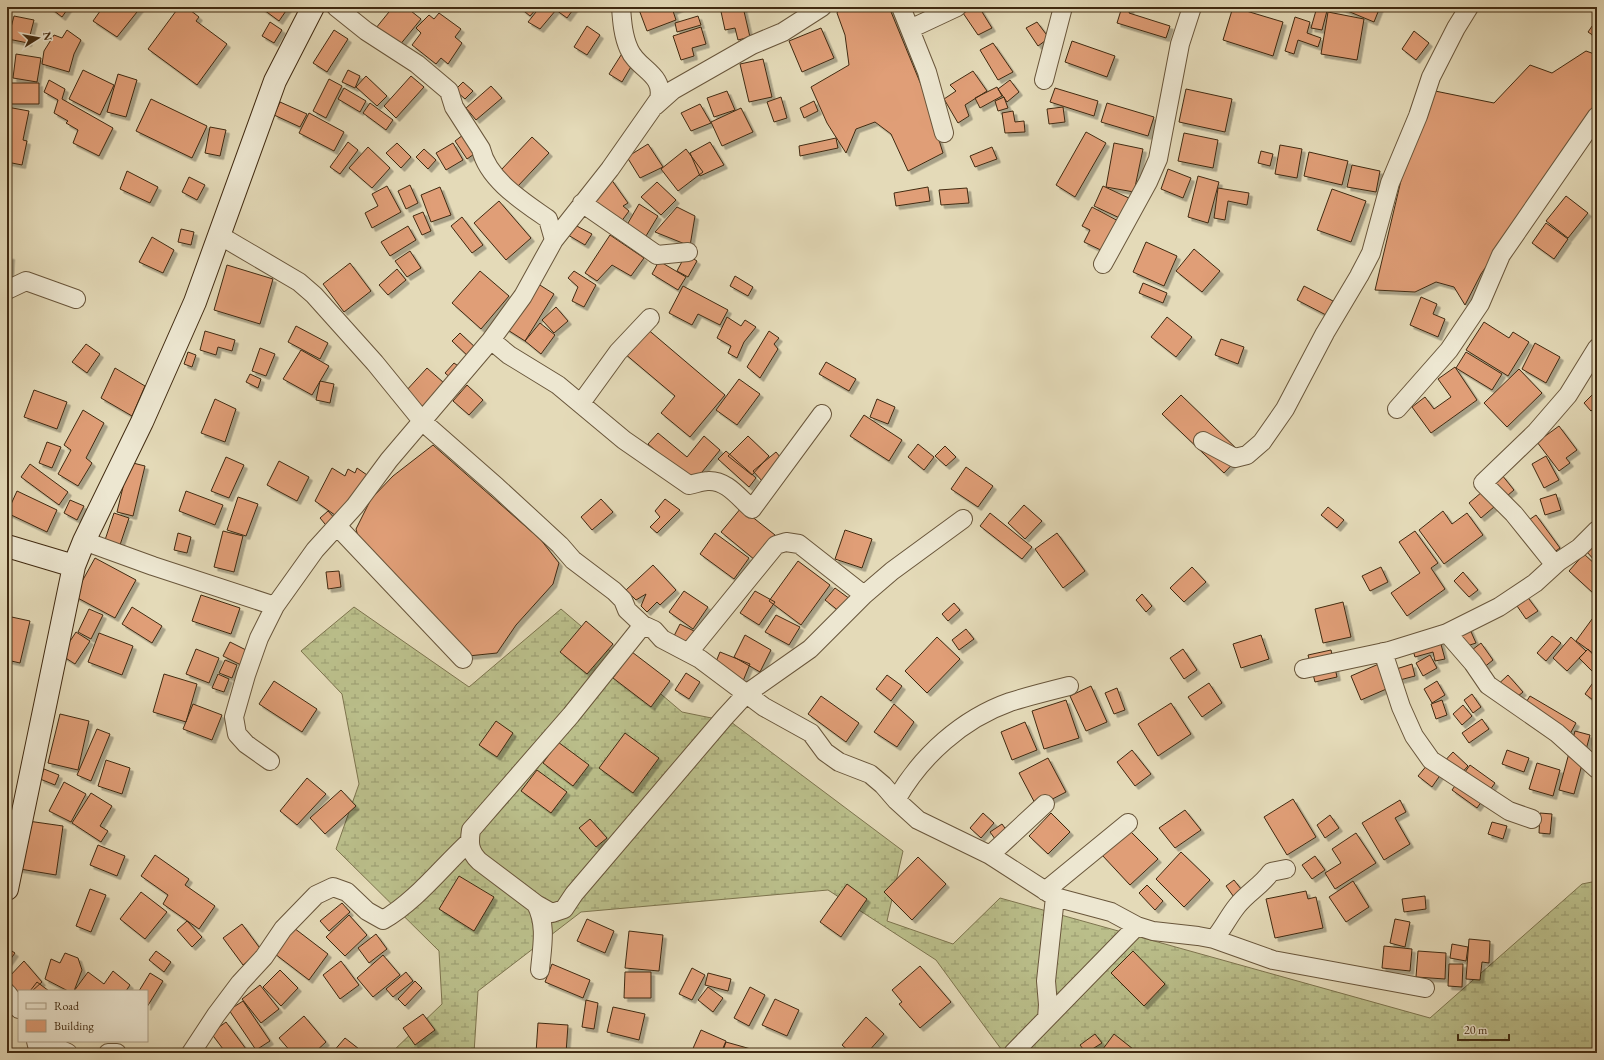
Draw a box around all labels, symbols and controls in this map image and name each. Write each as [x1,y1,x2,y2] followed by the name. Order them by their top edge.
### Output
[18,18,58,58] north arrow
[40,30,56,42] text: N
[18,990,148,1042] legend
[54,998,80,1014] text: Road
[1458,1016,1509,1042] scale bar
[54,1018,95,1034] text: Building
[1464,1022,1488,1038] text: 20 m

